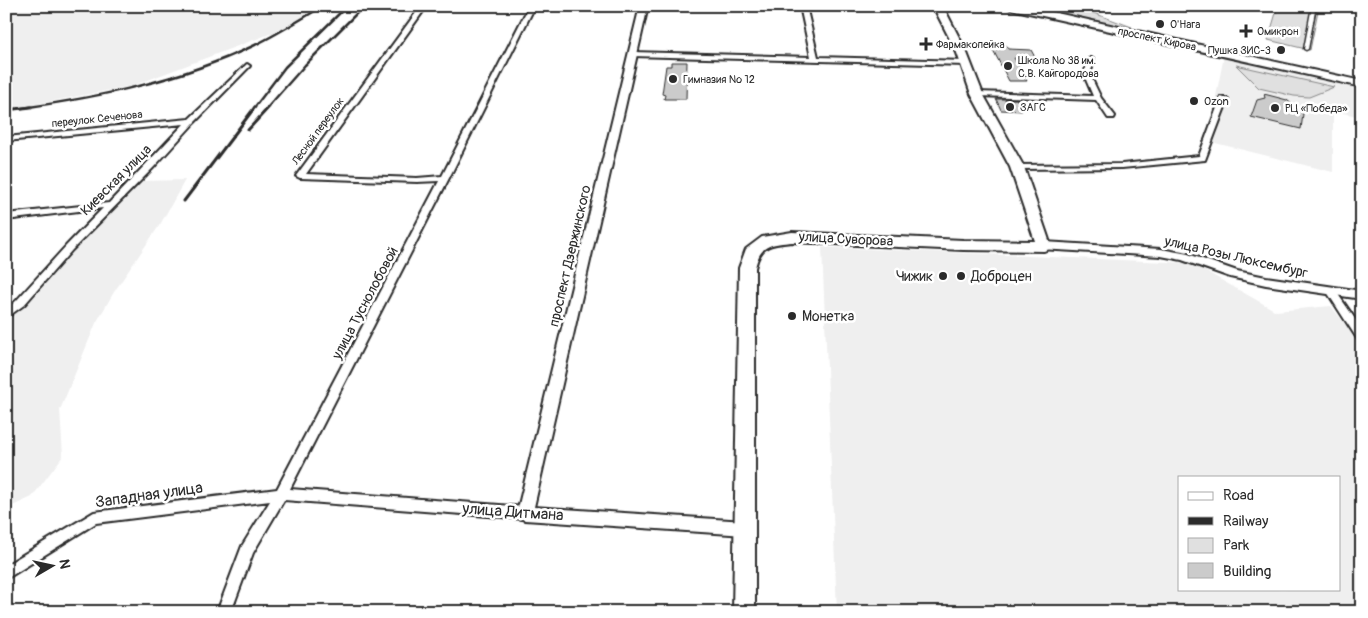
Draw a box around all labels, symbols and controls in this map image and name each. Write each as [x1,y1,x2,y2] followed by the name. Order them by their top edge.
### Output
[1154,18,1166,30] marker: O'Hara
[1170,18,1200,31] place label: O'Hara
[1117,24,1197,54] street label: проспект Кирова
[1239,24,1253,38] marker: Омикрон
[1257,25,1298,38] place label: Омикрон
[920,38,932,50] marker: Фармакопейка
[936,38,1005,51] place label: Фармакопейка
[1208,44,1271,57] place label: Пушка ЗИС-3
[1275,44,1287,56] marker: Пушка ЗИС-3
[1018,54,1099,80] place label: Школа № 38 им. С.В. Кайгородова
[1002,60,1014,72] marker: Школа № 38 им. С.В. Кайгородова
[667,73,679,85] marker: Гимназия № 12
[683,73,755,86] place label: Гимназия № 12
[289,94,347,168] street label: Лесной переулок
[1188,95,1200,107] marker: Ozon
[1204,95,1229,108] place label: Ozon
[1004,101,1016,113] marker: ЗАГС
[1020,101,1046,114] place label: ЗАГС
[1269,102,1281,114] marker: РЦ «Победа»
[1285,102,1348,115] place label: РЦ «Победа»
[51,108,143,130] street label: переулок Сеченова
[77,141,155,219] street label: Киевская улица
[545,183,595,328] street label: проспект Дзержинского
[797,228,894,250] street label: улица Суворова
[1162,232,1309,282] street label: улица Розы Люксембург
[328,244,402,363] street label: улица Туснолобовой
[896,268,933,285] place label: Чижик
[970,268,1032,285] place label: Доброцен
[937,270,949,282] marker: Чижик
[955,270,967,282] marker: Доброцен
[802,308,854,325] place label: Монетка
[786,310,798,322] marker: Монетка
[1178,476,1340,590] legend
[94,478,204,512] street label: Западная улица
[1223,486,1254,505] text: Road
[461,498,564,526] street label: улица Дитмана
[1223,512,1269,531] text: Railway
[1223,536,1250,555] text: Park
[28,540,78,590] north arrow
[55,558,73,570] text: N
[1223,562,1271,581] text: Building

